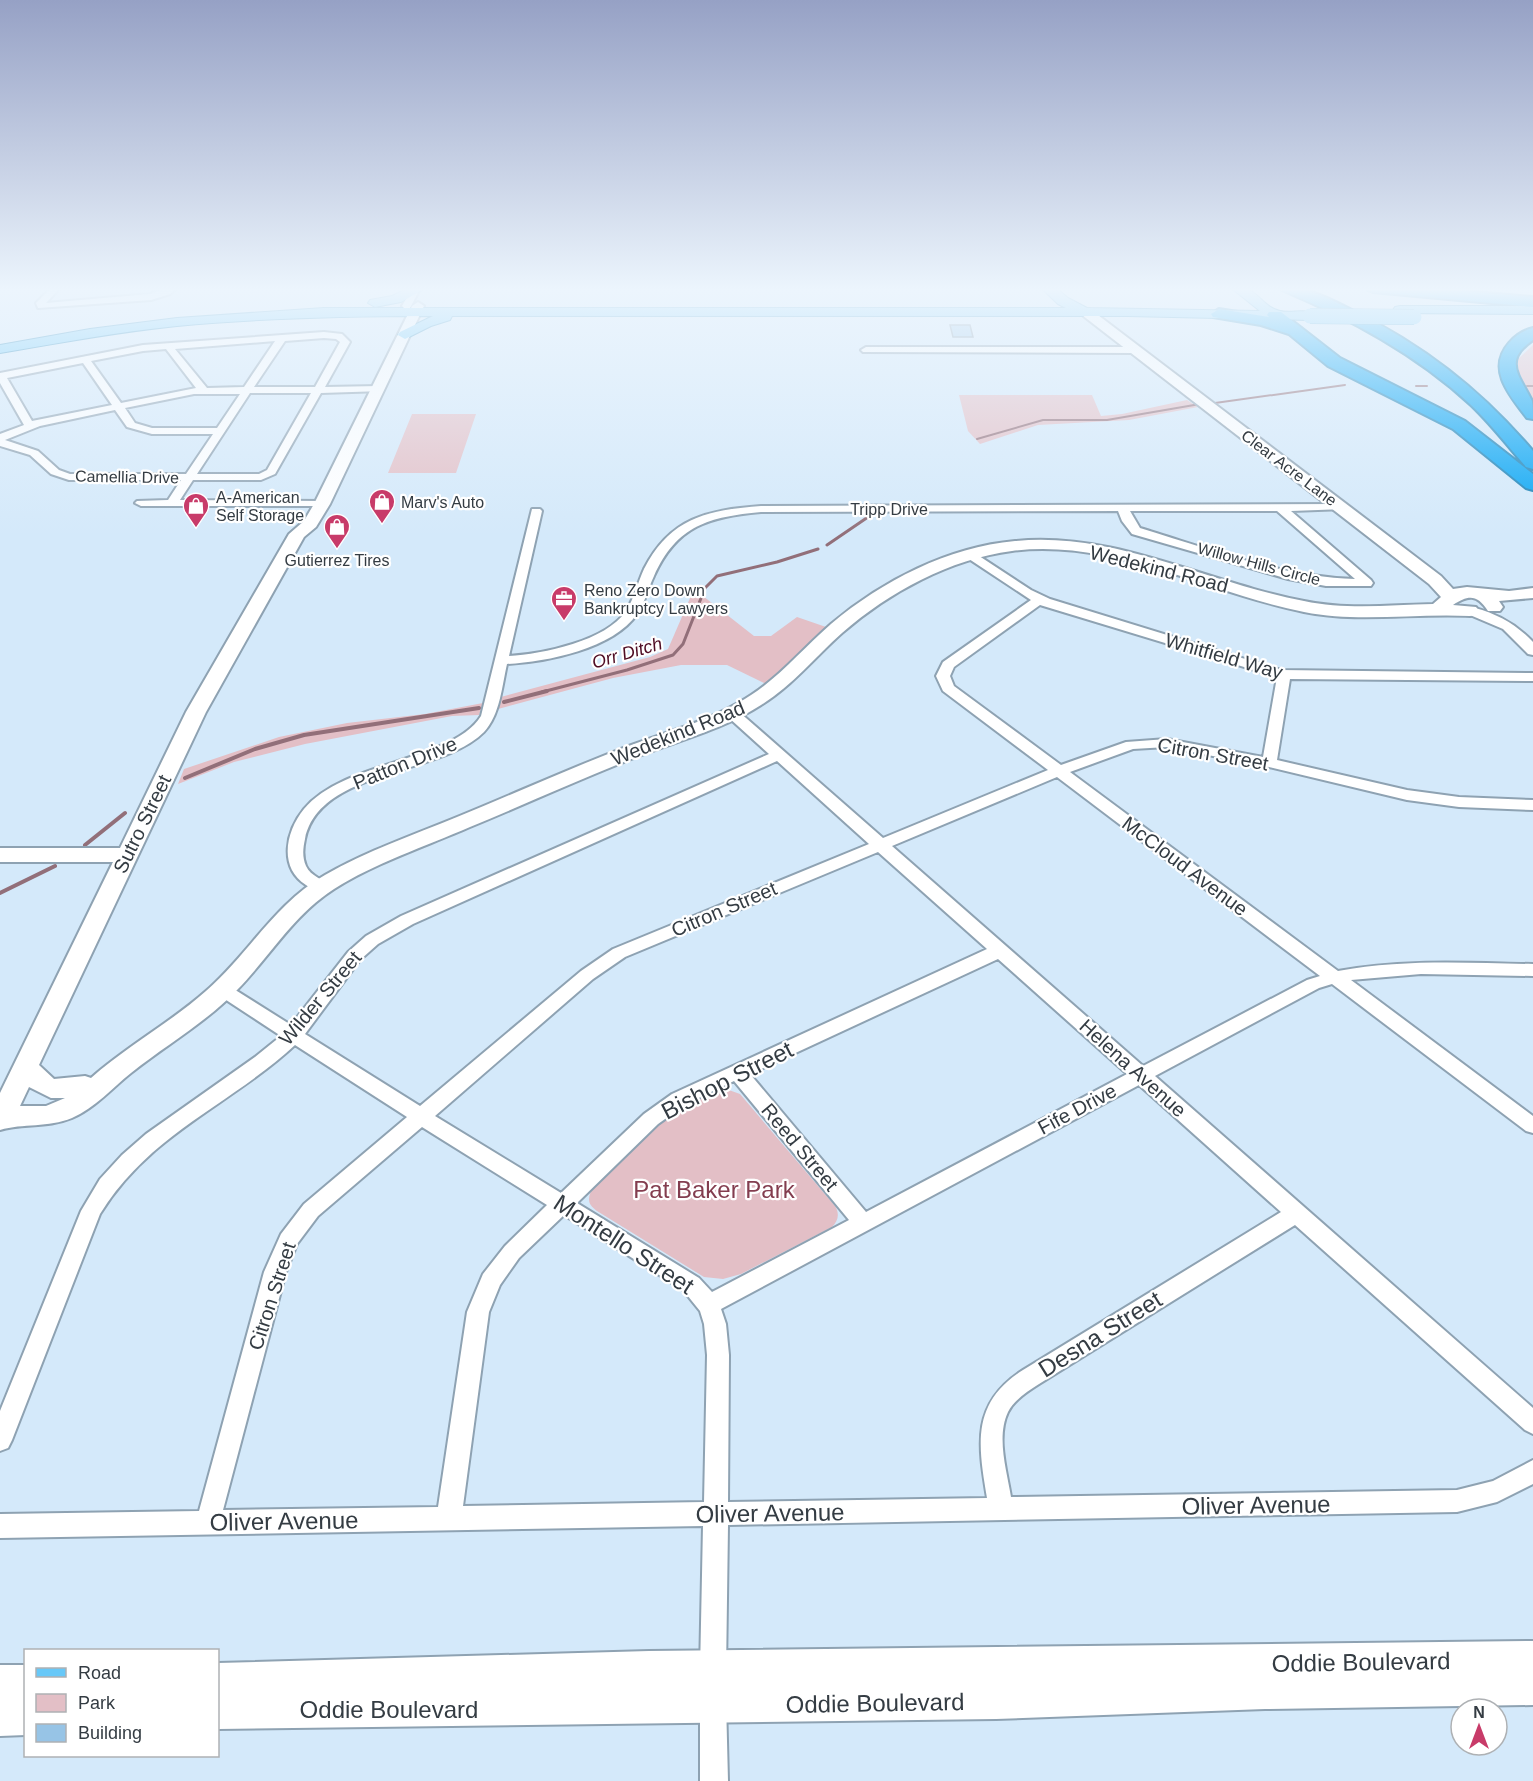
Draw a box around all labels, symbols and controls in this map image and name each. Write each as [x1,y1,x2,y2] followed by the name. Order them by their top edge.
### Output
[1238,427,1340,509] street label: Clear Acre Lane
[75,468,179,486] street label: Camellia Drive
[367,487,397,525] shop icon: Marv's Auto
[216,489,304,524] place label: A-American Self Storage
[181,491,211,529] shop icon: A-American Self Storage
[401,494,484,511] place label: Marv's Auto
[850,501,928,518] street label: Tripp Drive
[322,512,352,550] shop icon: Gutierrez Tires
[1196,539,1322,589] street label: Willow Hills Circle
[1087,541,1231,597] street label: Wedekind Road
[285,552,389,569] place label: Gutierrez Tires
[584,582,728,617] place label: Reno Zero Down Bankruptcy Lawyers
[549,584,579,622] office icon: Reno Zero Down Bankruptcy Lawyers
[1163,629,1285,683] street label: Whitfield Way
[590,633,664,673] water label: Orr Ditch
[608,696,748,770] street label: Wedekind Road
[350,732,460,794] street label: Patton Drive
[1156,733,1271,775] street label: Citron Street
[109,771,175,877] street label: Sutro Street
[1118,812,1252,920] street label: McCloud Avenue
[668,877,780,941] street label: Citron Street
[274,946,366,1049] street label: Wilder Street
[1075,1015,1191,1121] street label: Helena Avenue
[657,1035,798,1125] street label: Bishop Street
[1034,1079,1120,1139] street label: Fife Drive
[757,1099,843,1195] street label: Reed Street
[633,1176,796,1203] park label: Pat Baker Park
[549,1189,699,1299] street label: Montello Street
[244,1239,300,1353] street label: Citron Street
[1033,1285,1167,1383] street label: Desna Street
[1181,1490,1331,1520] street label: Oliver Avenue
[695,1498,845,1528] street label: Oliver Avenue
[209,1506,359,1536] street label: Oliver Avenue
[1271,1647,1451,1677] street label: Oddie Boulevard
[24,1649,219,1757] legend
[78,1663,121,1683] text: Road
[785,1688,965,1718] street label: Oddie Boulevard
[78,1693,116,1713] text: Park
[300,1696,478,1723] street label: Oddie Boulevard
[1449,1697,1509,1757] north arrow
[1473,1704,1485,1721] text: N
[78,1723,142,1743] text: Building

